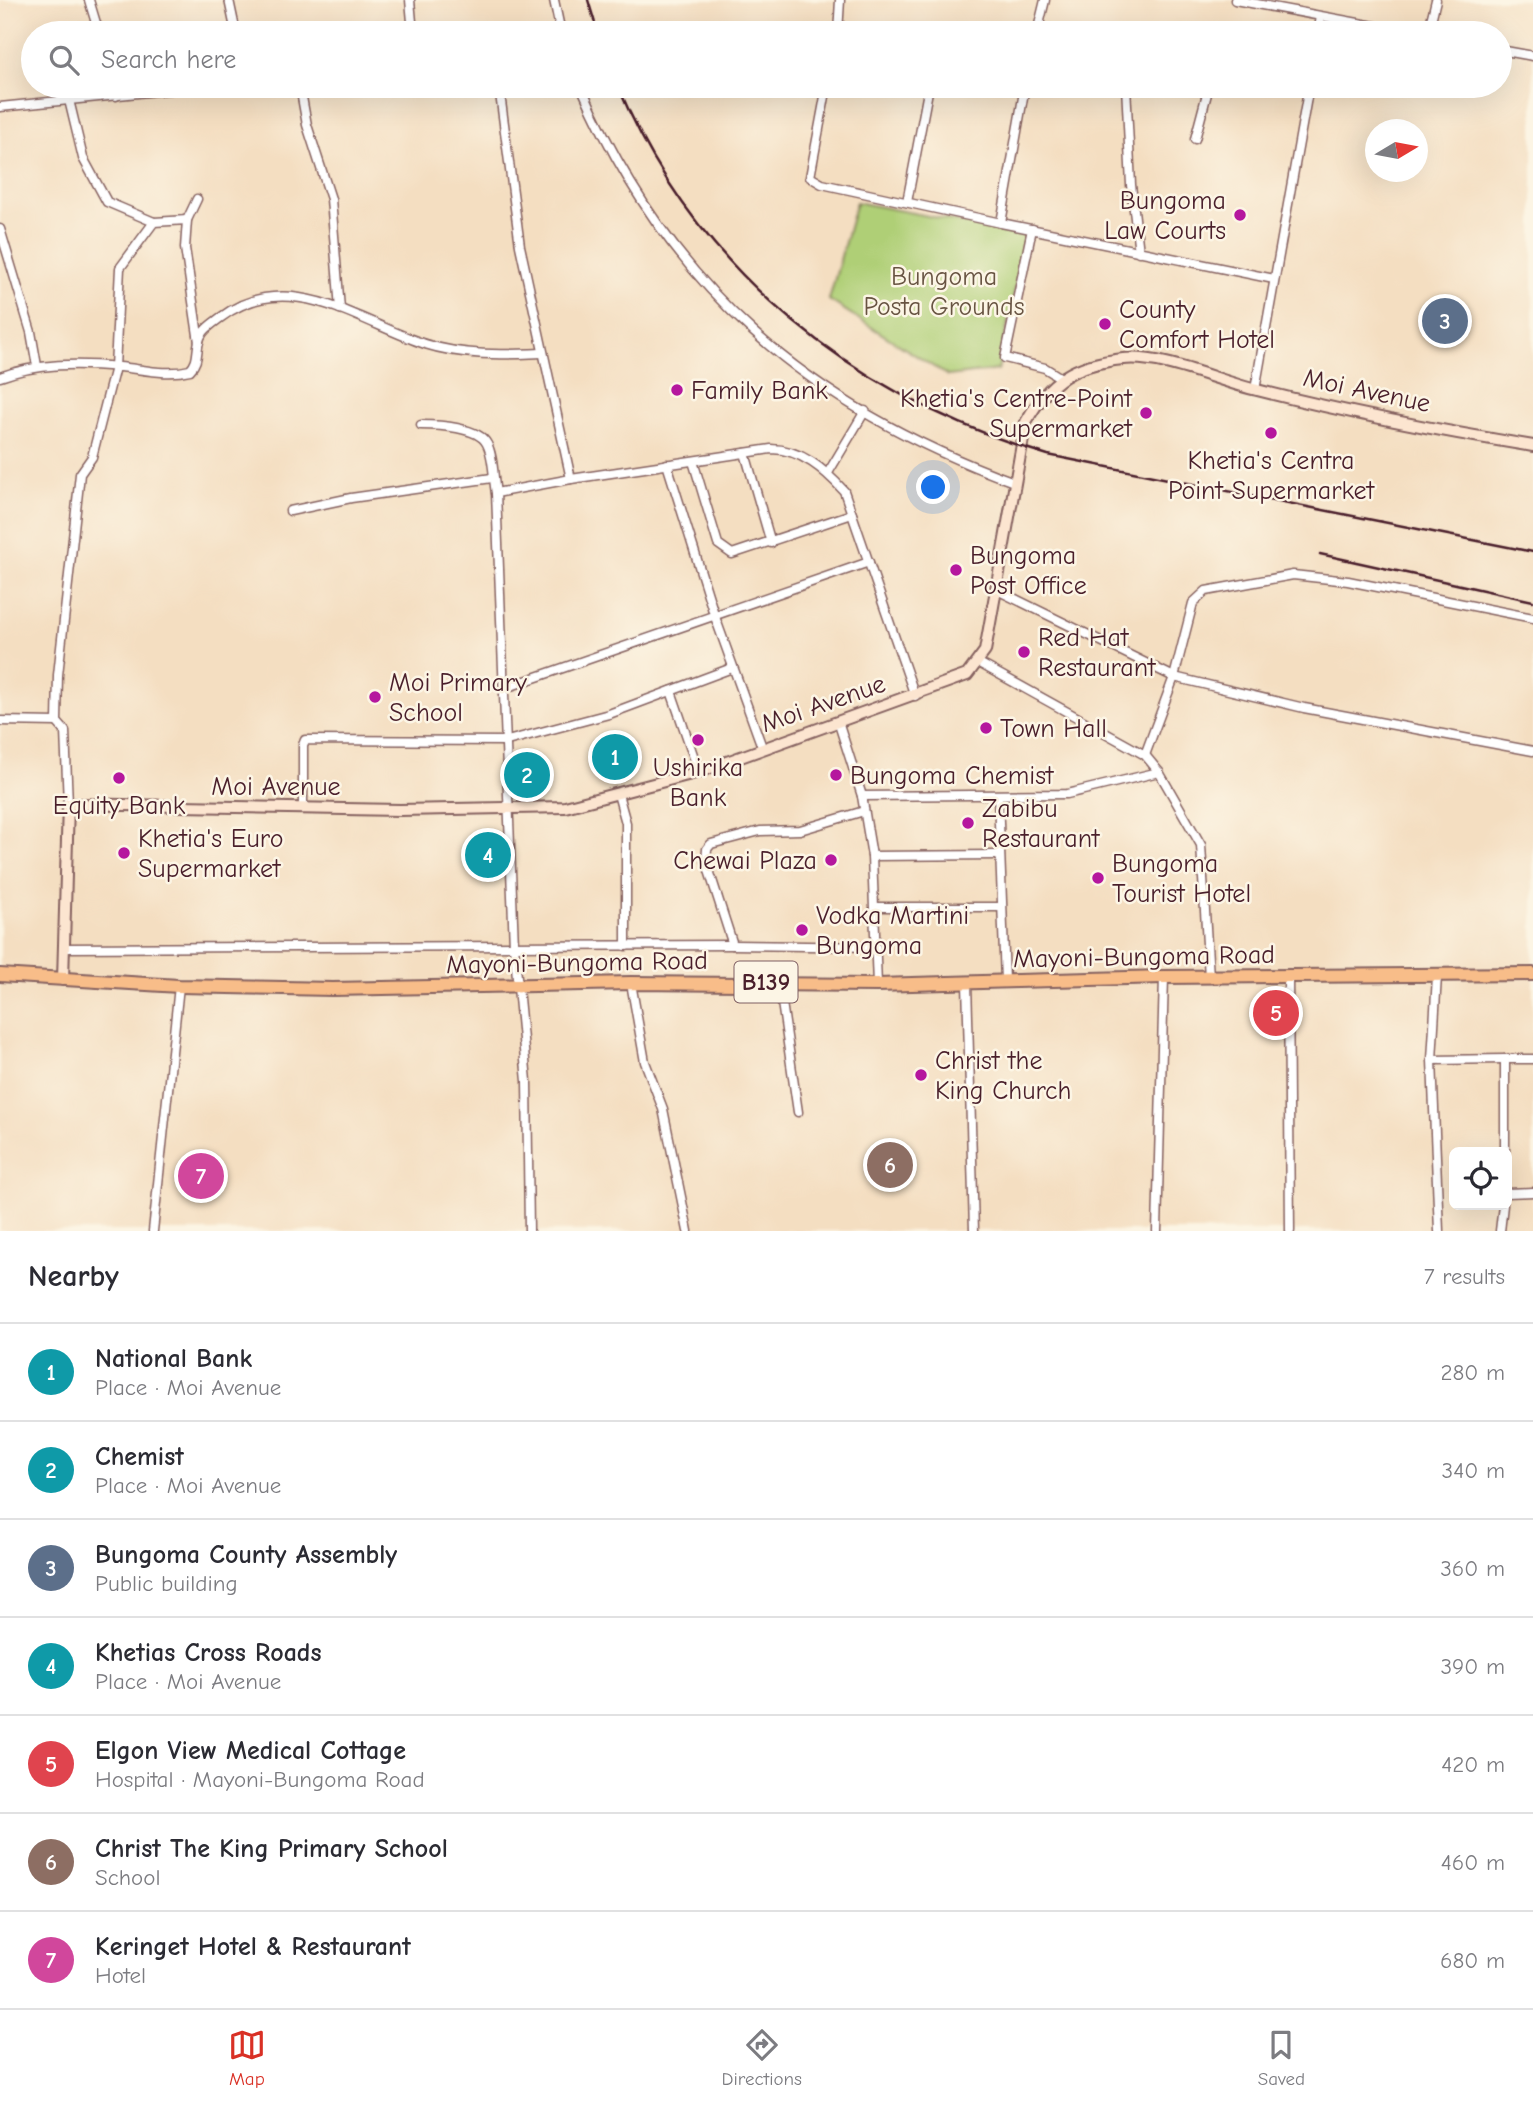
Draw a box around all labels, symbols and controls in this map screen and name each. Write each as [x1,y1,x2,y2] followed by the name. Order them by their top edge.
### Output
[21,21,1512,98] search box
[45,41,83,79] icon: search
[101,45,236,75] text: Search here
[1365,119,1428,182] north arrow
[1104,186,1226,246] place label: Bungoma Law Courts
[1232,207,1248,223] marker: Bungoma Law Courts
[863,262,1025,322] park label: Bungoma Posta Grounds
[1119,295,1275,355] place label: County Comfort Hotel
[1422,295,1468,347] pin: 3
[1097,316,1113,332] marker: County Comfort Hotel
[1300,363,1433,419] street label: Moi Avenue
[691,376,828,406] place label: Family Bank
[669,382,685,398] marker: Family Bank
[900,384,1134,444] place label: Khetia's Centre-Point Supermarket
[1138,405,1154,421] marker: Khetia's Centre-Point Supermarket
[1263,425,1279,441] marker: Khetia's Centra Point Supermarket
[1168,446,1376,506] place label: Khetia's Centra Point Supermarket
[916,470,950,504] your location
[970,541,1087,601] place label: Bungoma Post Office
[948,562,964,578] marker: Bungoma Post Office
[1038,623,1157,683] place label: Red Hat Restaurant
[1016,644,1032,660] marker: Red Hat Restaurant
[389,668,527,728] place label: Moi Primary School
[757,669,889,739] street label: Moi Avenue
[367,689,383,705] marker: Moi Primary School
[1000,714,1107,744] place label: Town Hall
[978,720,994,736] marker: Town Hall
[592,731,638,783] pin: 1
[690,732,706,748] marker: Ushirika Bank
[504,749,550,801] pin: 2
[653,753,743,813] place label: Ushirika Bank
[850,761,1055,791] place label: Bungoma Chemist
[828,767,844,783] marker: Bungoma Chemist
[111,770,127,786] marker: Equity Bank
[211,772,341,802] street label: Moi Avenue
[53,791,186,821] place label: Equity Bank
[982,794,1101,854] place label: Zabibu Restaurant
[960,815,976,831] marker: Zabibu Restaurant
[138,824,283,884] place label: Khetia's Euro Supermarket
[465,829,511,881] pin: 4
[116,845,132,861] marker: Khetia's Euro Supermarket
[673,846,817,876] place label: Chewai Plaza
[1112,849,1251,909] place label: Bungoma Tourist Hotel
[823,852,839,868] marker: Chewai Plaza
[1090,870,1106,886] marker: Bungoma Tourist Hotel
[816,901,969,961] place label: Vodka Martini Bungoma
[794,922,810,938] marker: Vodka Martini Bungoma
[1013,940,1275,974] street label: Mayoni-Bungoma Road
[446,946,708,980] street label: Mayoni-Bungoma Road
[734,962,798,1002] road number: B139
[1253,987,1299,1039] pin: 5
[935,1046,1072,1106] place label: Christ the King Church
[913,1067,929,1083] marker: Christ the King Church
[867,1139,913,1191] pin: 6
[1449,1147,1512,1210] map controls
[1449,1147,1512,1210] button: locate
[178,1150,224,1202] pin: 7
[28,1259,119,1294] text: Nearby
[1424,1263,1505,1290] text: 7 results
[95,1344,252,1374] text: National Bank
[46,1359,56,1386] text: 1
[1440,1359,1505,1386] text: 280 m
[95,1374,281,1401] text: Place · Moi Avenue
[95,1442,184,1472] text: Chemist
[45,1457,57,1484] text: 2
[1442,1457,1505,1484] text: 340 m
[95,1472,281,1499] text: Place · Moi Avenue
[95,1540,397,1570] text: Bungoma County Assembly
[45,1555,57,1582] text: 3
[1440,1555,1505,1582] text: 360 m
[95,1570,238,1597] text: Public building
[95,1638,321,1668] text: Khetias Cross Roads
[46,1653,56,1680] text: 4
[1440,1653,1505,1680] text: 390 m
[95,1668,281,1695] text: Place · Moi Avenue
[95,1736,406,1766] text: Elgon View Medical Cottage
[45,1751,57,1778] text: 5
[1441,1751,1505,1778] text: 420 m
[95,1766,425,1793] text: Hospital · Mayoni-Bungoma Road
[95,1834,448,1864] text: Christ The King Primary School
[45,1849,57,1876] text: 6
[1441,1849,1505,1876] text: 460 m
[95,1864,160,1891] text: School
[95,1932,411,1962] text: Keringet Hotel & Restaurant
[46,1947,56,1974] text: 7
[1440,1947,1505,1974] text: 680 m
[95,1962,146,1989] text: Hotel
[228,2026,266,2090] tab: Map
[722,2026,802,2090] tab: Directions
[1258,2026,1305,2090] tab: Saved

